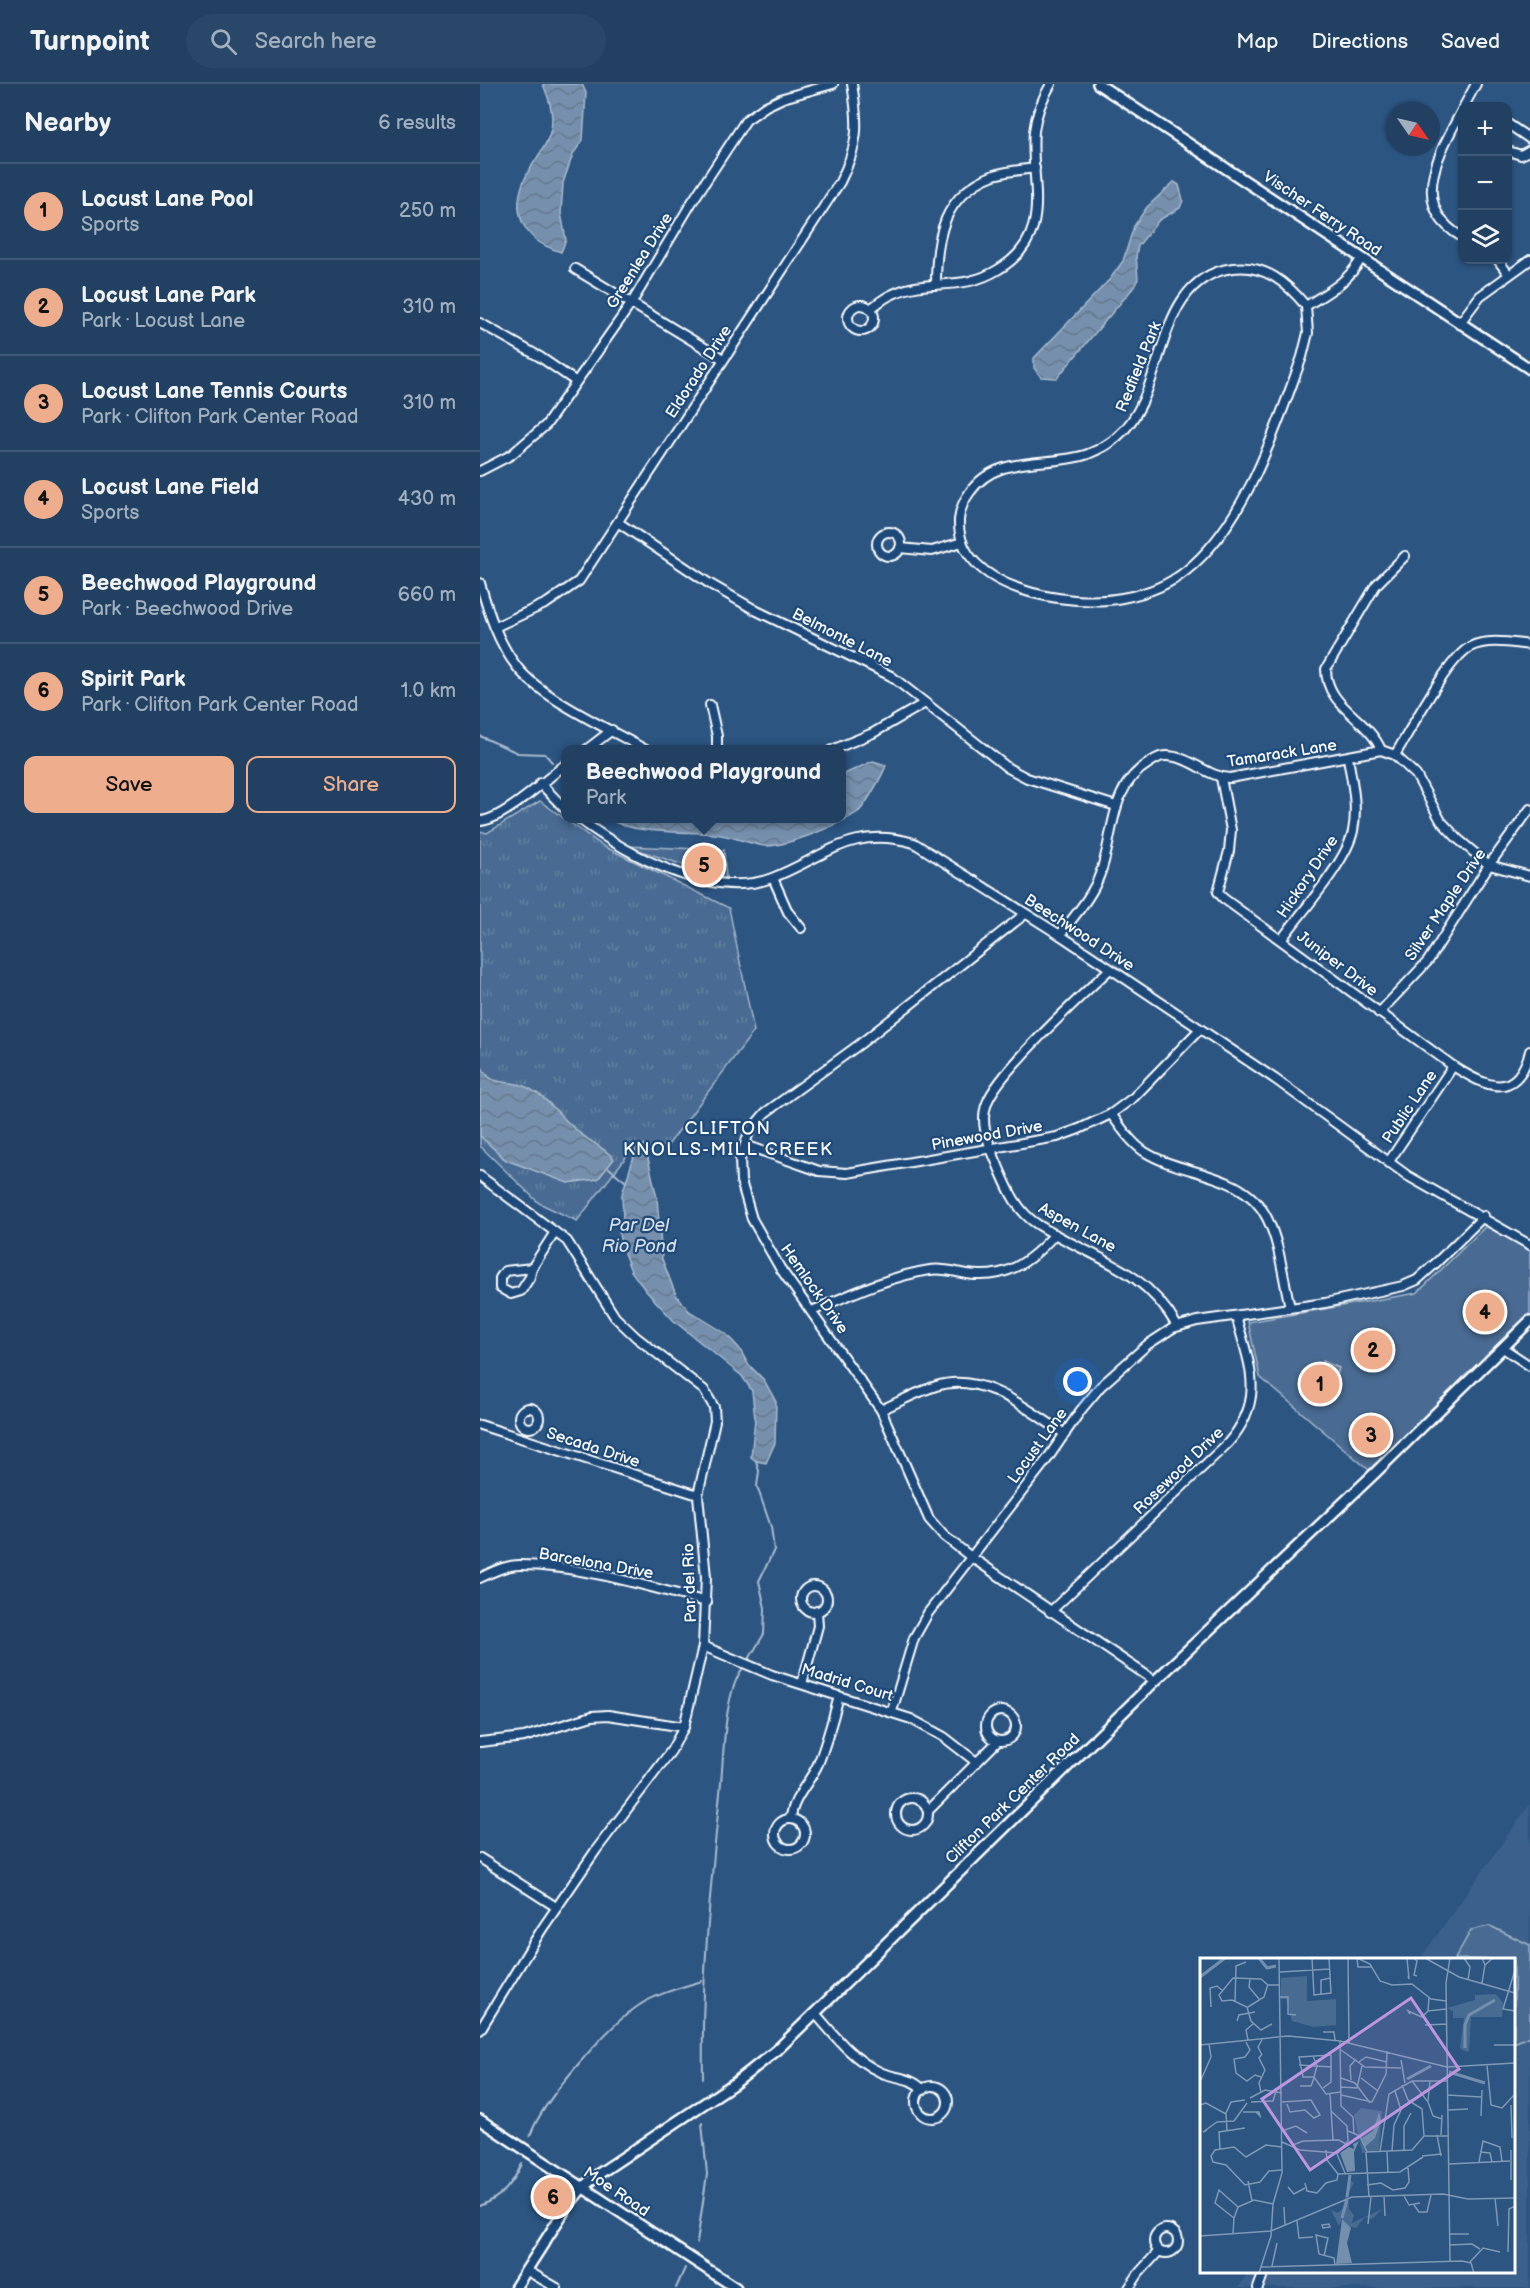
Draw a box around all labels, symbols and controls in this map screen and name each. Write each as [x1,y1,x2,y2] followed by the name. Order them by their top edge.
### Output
[186,14,606,68] search box
[30,25,150,58] text: Turnpoint
[207,25,240,58] icon: search
[255,28,377,55] text: Search here
[1236,29,1279,54] text: Map
[1312,29,1408,54] text: Directions
[1441,29,1500,54] text: Saved
[1386,102,1440,156] north arrow
[1458,102,1512,264] map controls
[1458,102,1512,156] button: +
[24,108,111,139] text: Nearby
[378,111,456,135] text: 6 results
[1458,156,1512,210] button: −
[1259,167,1385,261] street label: Vischer Ferry Road
[81,186,254,213] text: Locust Lane Pool
[39,199,48,223] text: 1
[399,199,456,223] text: 250 m
[603,209,677,312] street label: Greenlea Drive
[1458,210,1512,264] button: layers
[81,213,139,237] text: Sports
[81,282,256,309] text: Locust Lane Park
[38,295,49,319] text: 2
[402,295,456,319] text: 310 m
[81,309,245,333] text: Park · Locust Lane
[1112,319,1166,415] street label: Redfield Park
[662,322,736,422] street label: Eldorado Drive
[81,378,347,405] text: Locust Lane Tennis Courts
[38,391,49,415] text: 3
[402,391,456,415] text: 310 m
[81,405,359,429] text: Park · Clifton Park Center Road
[81,474,259,501] text: Locust Lane Field
[38,487,49,511] text: 4
[398,487,456,511] text: 430 m
[81,501,139,525] text: Sports
[81,570,316,597] text: Beechwood Playground
[38,583,49,607] text: 5
[398,583,456,607] text: 660 m
[81,597,293,621] text: Park · Beechwood Drive
[789,605,896,672] street label: Belmonte Lane
[81,666,186,693] text: Spirit Park
[37,679,50,703] text: 6
[401,679,456,703] text: 1.0 km
[81,693,359,717] text: Park · Clifton Park Center Road
[1226,736,1339,772] street label: Tamarack Lane
[561,745,846,823] popup
[24,756,234,813] button: Save
[246,756,456,813] button: Share
[586,759,821,786] text: Beechwood Playground
[586,786,626,810] text: Park
[1273,832,1343,922] street label: Hickory Drive
[684,842,724,888] pin: 5
[1401,845,1491,965] street label: Silver Maple Drive
[1021,890,1138,976] street label: Beechwood Drive
[1293,927,1382,1001] street label: Juniper Drive
[1379,1066,1442,1147] street label: Public Lane
[930,1117,1044,1155] street label: Pinewood Drive
[623,1118,833,1160] district label: CLIFTON KNOLLS-MILL CREEK
[1035,1199,1119,1257] street label: Aspen Lane
[602,1215,677,1257] water label: Par Del Rio Pond
[776,1240,852,1338] street label: Hemlock Drive
[1466,1290,1504,1334] pin: 4
[1354,1328,1392,1372] pin: 2
[1300,1362,1340,1406] pin: 1
[1063,1367,1092,1396] your location
[1004,1404,1072,1487] street label: Locust Lane
[1352,1412,1390,1458] pin: 3
[1130,1423,1228,1519] street label: Rosewood Drive
[544,1424,642,1472] street label: Secada Drive
[679,1543,701,1623] street label: Par del Rio
[537,1545,655,1584] street label: Barcelona Drive
[799,1660,895,1706] street label: Madrid Court
[942,1730,1084,1868] street label: Clifton Park Center Road
[1200,1958,1515,2273] inset map
[579,2163,653,2221] street label: Moe Road
[534,2174,572,2220] pin: 6

